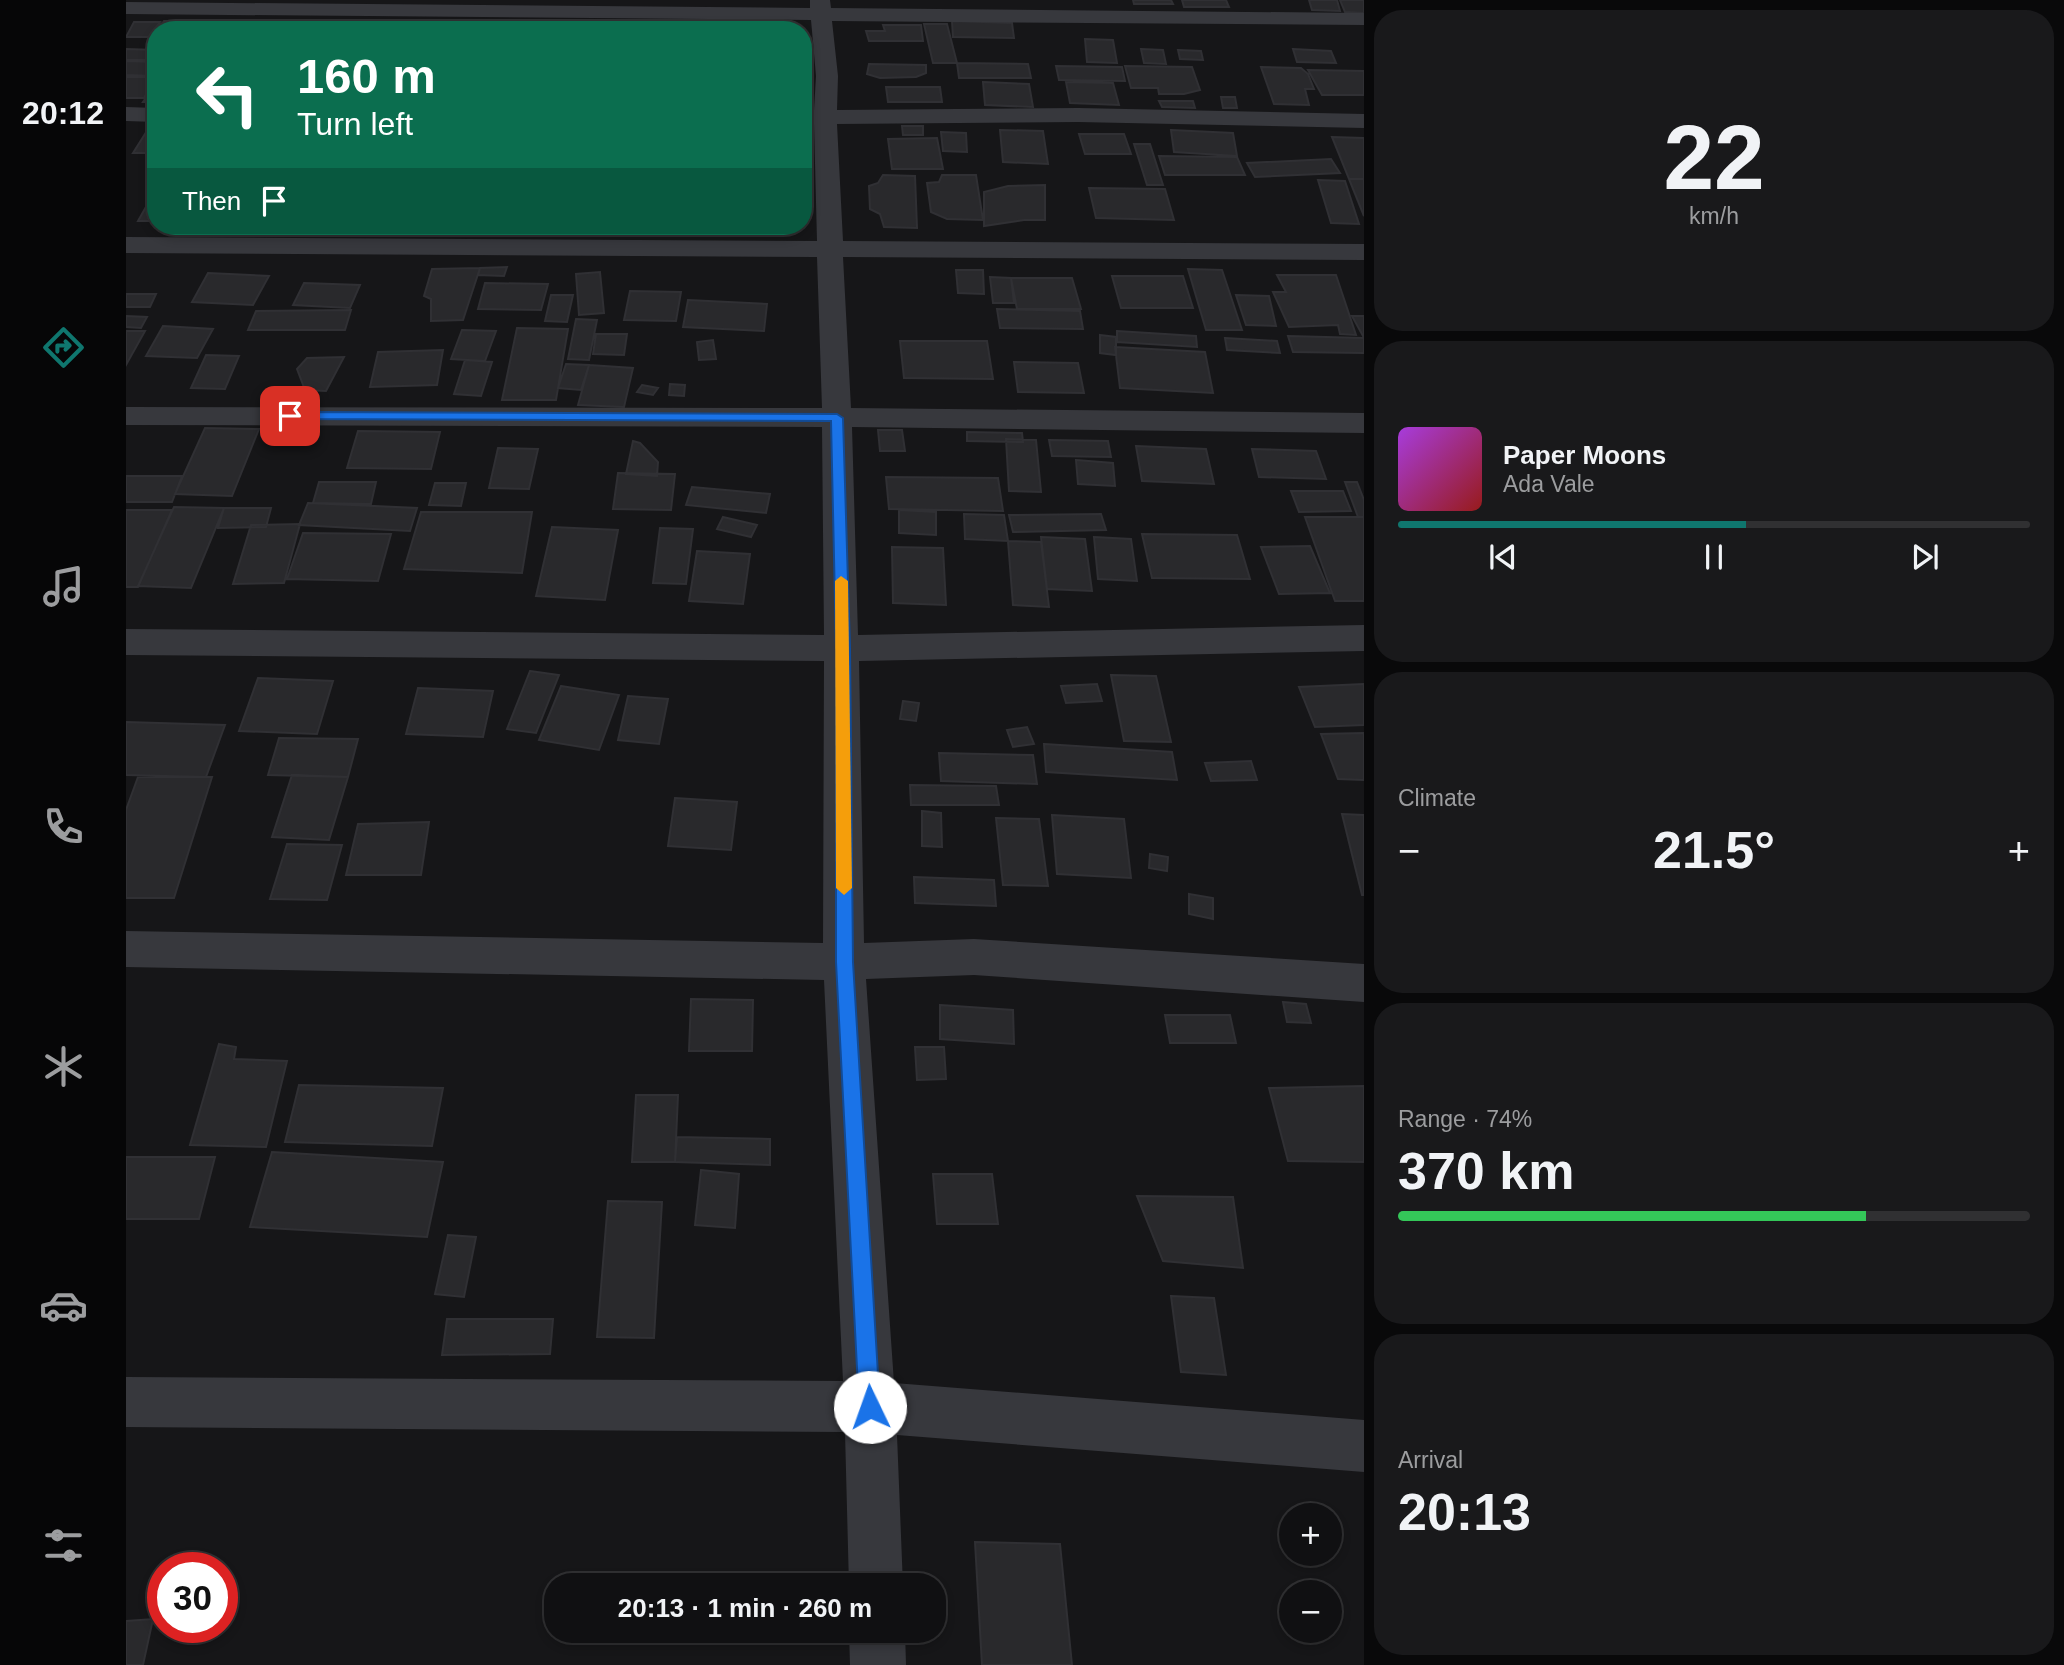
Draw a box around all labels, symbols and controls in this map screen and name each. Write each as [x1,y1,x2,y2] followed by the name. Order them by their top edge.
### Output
[182,49,273,140] icon: left
[297,49,436,103] text: 160 m
[22,95,104,131] text: 20:12
[297,106,413,142] text: Turn left
[1663,107,1765,208] text: 22
[255,182,293,220] icon: arrive
[182,186,241,216] text: Then
[1689,203,1739,229] text: km/h
[39,323,88,372] icon: directions
[260,386,320,446] pin
[271,397,309,435] icon: arrive
[1503,440,1666,470] text: Paper Moons
[1503,471,1595,497] text: Ada Vale
[1484,538,1522,576] icon: previous
[1695,538,1733,576] icon: pause
[1906,538,1944,576] icon: next
[39,562,88,611] icon: music
[1398,785,1476,811] text: Climate
[39,802,88,851] icon: phone
[1653,821,1775,879] text: 21.5°
[1398,830,1420,872] text: −
[2008,830,2030,872] text: +
[39,1042,88,1091] icon: climate
[1398,1106,1532,1132] text: Range · 74%
[1398,1142,1574,1200] text: 370 km
[39,1281,88,1330] icon: car
[833,1370,907,1444] position arrow
[1398,1447,1463,1473] text: Arrival
[1398,1483,1531,1541] text: 20:13
[1279,1503,1342,1643] map controls
[1279,1503,1342,1566] button: +
[39,1521,88,1570] icon: filters
[147,1552,238,1643] speed limit sign: 30
[1279,1580,1342,1643] button: −
[618,1593,872,1623] text: 20:13 · 1 min · 260 m

